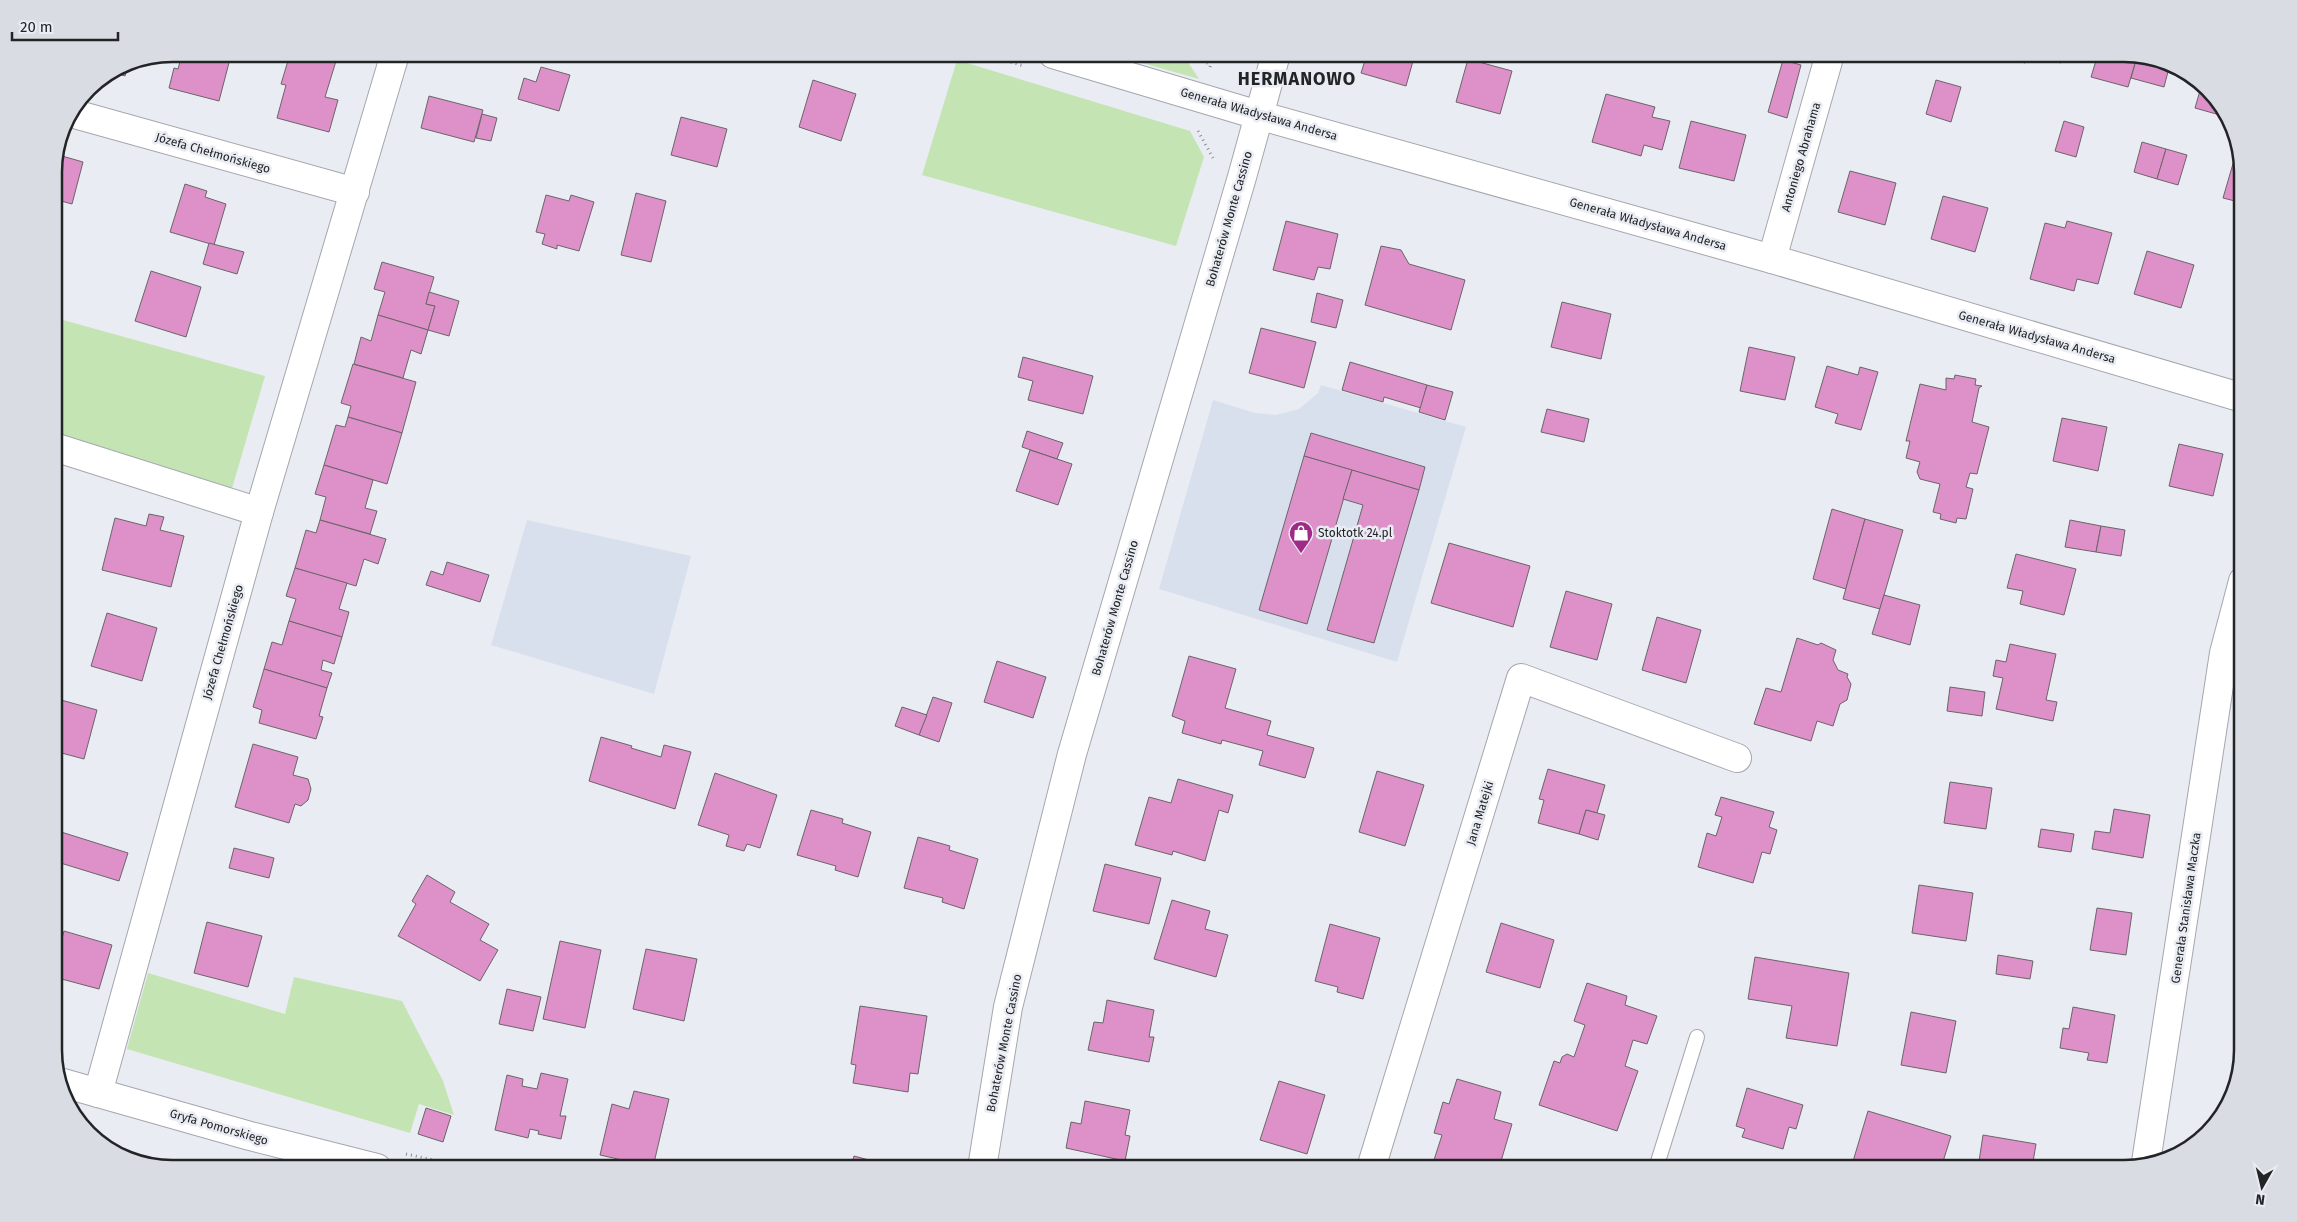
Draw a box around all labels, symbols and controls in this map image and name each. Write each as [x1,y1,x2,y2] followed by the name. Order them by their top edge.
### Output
[12,10,119,42] scale bar
[20,18,53,36] text: 20 m
[1238,68,1356,90] district label: HERMANOWO
[1179,85,1339,143] street label: Generała Władysława Andersa
[1779,101,1823,213] street label: Antoniego Abrahama
[154,130,272,176] street label: Józefa Chełmońskiego
[1203,150,1255,288] street label: Bohaterów Monte Cassino
[1568,195,1728,253] street label: Generała Władysława Andersa
[1957,308,2117,366] street label: Generała Władysława Andersa
[1288,520,1314,554] shop icon: Stoktotk 24.pl
[1318,526,1393,540] place label: Stoktotk 24.pl
[1089,539,1141,677] street label: Bohaterów Monte Cassino
[200,583,246,701] street label: Józefa Chełmońskiego
[1464,779,1496,847] street label: Jana Matejki
[2168,832,2204,984] street label: Generała Stanisława Maczka
[984,973,1024,1113] street label: Bohaterów Monte Cassino
[168,1106,270,1148] street label: Gryfa Pomorskiego
[2237,1162,2287,1212] north arrow
[2254,1190,2266,1208] text: N

